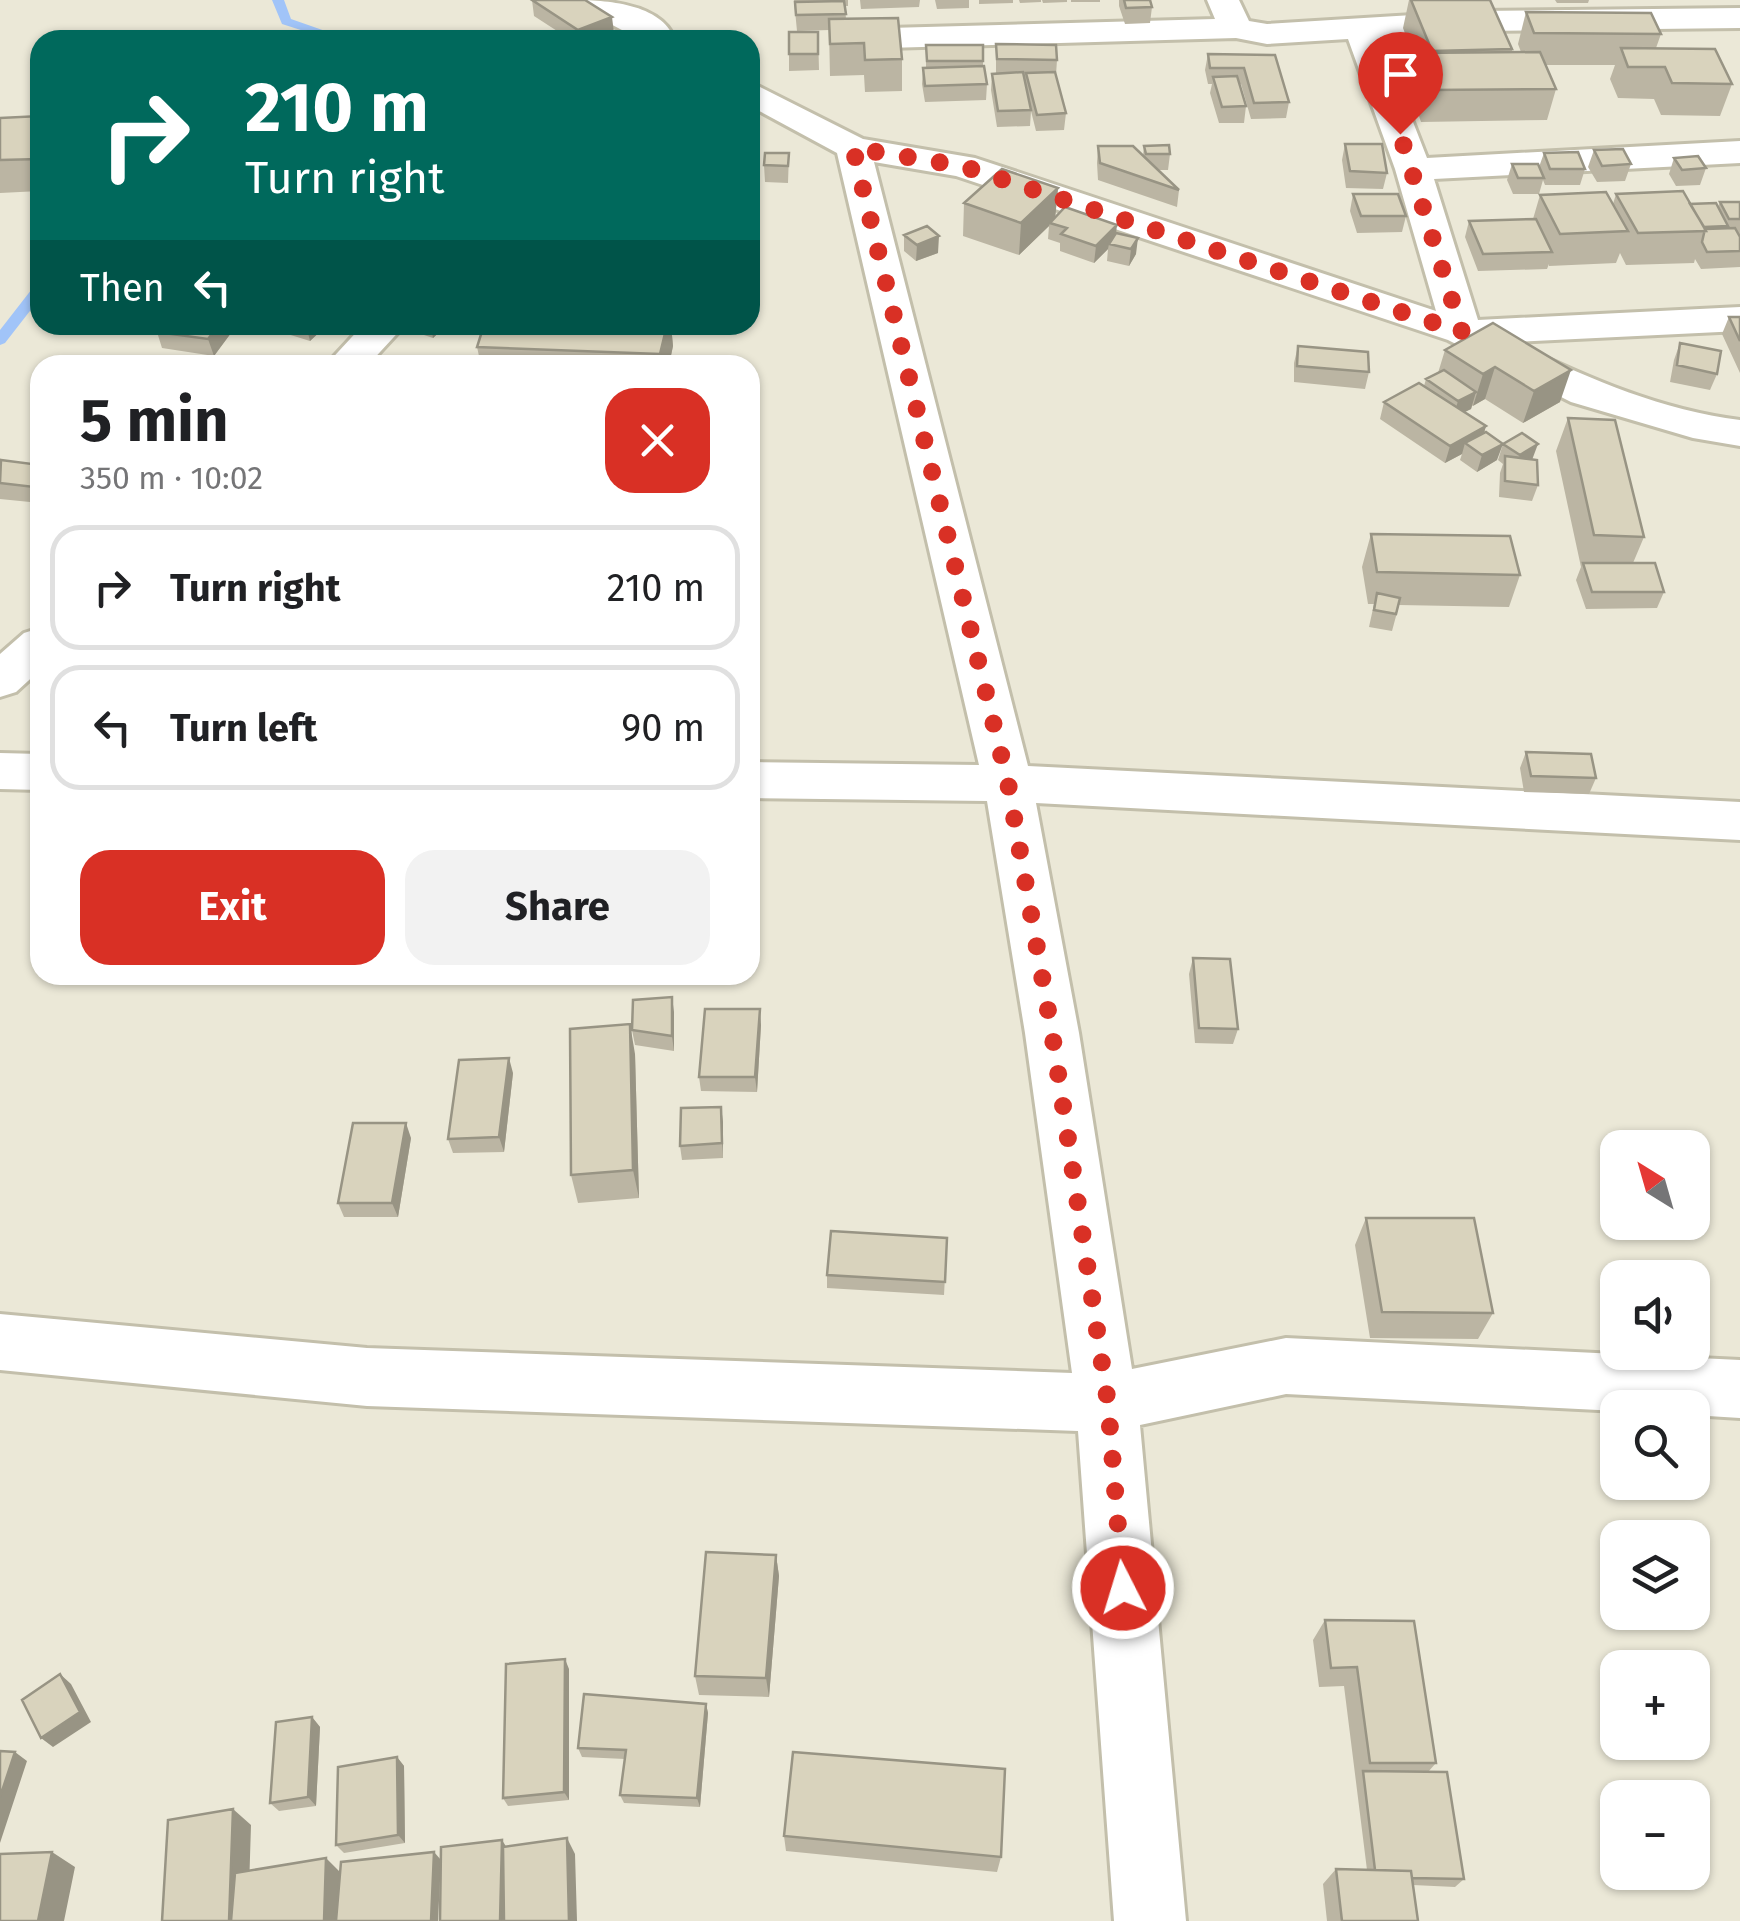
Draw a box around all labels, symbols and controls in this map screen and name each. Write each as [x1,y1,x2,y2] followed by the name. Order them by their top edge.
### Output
[1358,32,1443,135] pin
[1373,47,1428,102] icon: arrive
[245,66,429,150] text: 210 m
[80,70,210,200] icon: right
[245,151,444,205] text: Turn right
[185,260,240,315] icon: left
[80,265,165,311] text: Then
[80,385,229,457] text: 5 min
[605,388,710,493] button: close
[80,459,263,497] text: 350 m · 10:02
[85,560,140,615] icon: right
[170,565,340,611] text: Turn right
[607,565,705,611] text: 210 m
[85,700,140,755] icon: left
[170,705,317,751] text: Turn left
[621,705,705,751] text: 90 m
[80,850,385,965] button: Exit
[405,850,710,965] button: Share
[1600,1130,1710,1240] north arrow
[1600,1130,1710,1890] map controls
[1600,1260,1710,1370] button: sound
[1600,1390,1710,1500] button: search
[1600,1520,1710,1630] button: layers
[1071,1536,1175,1640] position arrow
[1600,1650,1710,1760] button: +
[1600,1780,1710,1890] button: −

